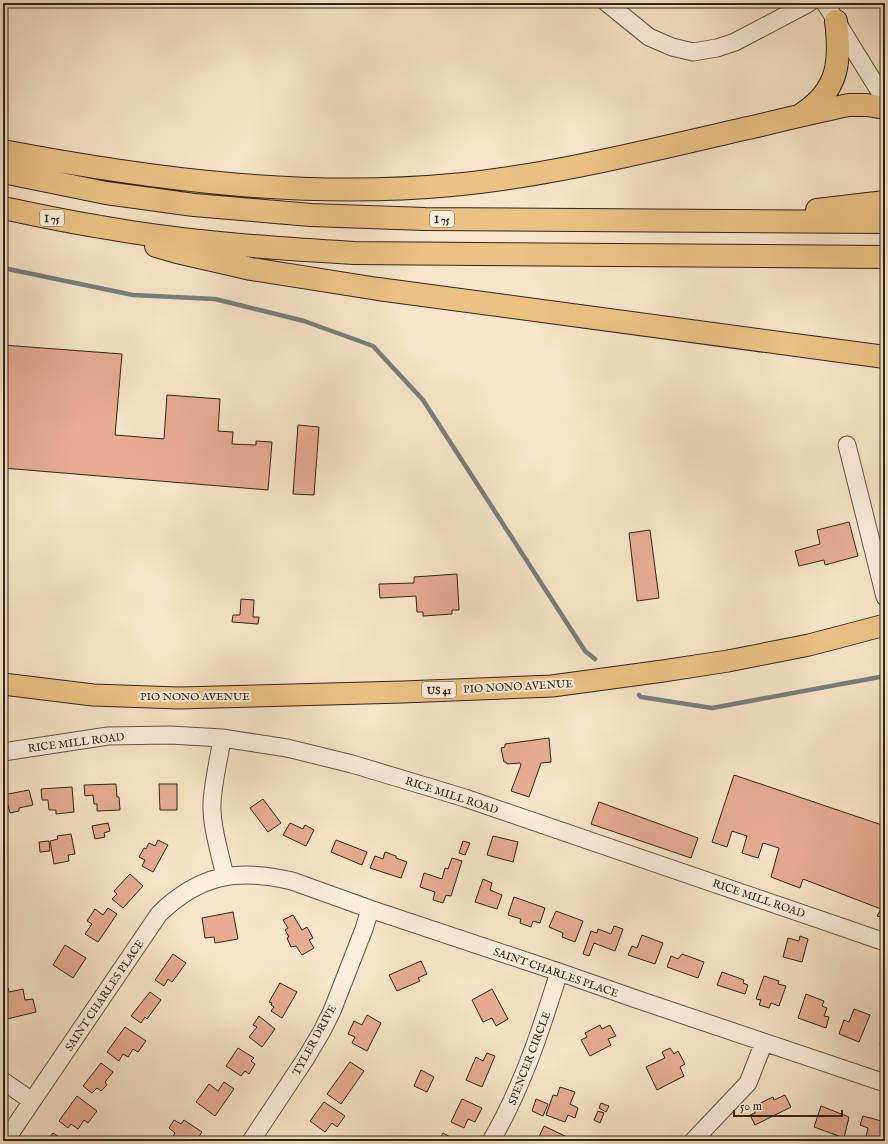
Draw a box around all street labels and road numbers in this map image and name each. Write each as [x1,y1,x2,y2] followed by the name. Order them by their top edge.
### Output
[40,210,64,226] road number: I 75
[430,211,454,227] road number: I 75
[463,677,574,697] street label: PIO NONO AVENUE
[422,682,456,698] road number: US 41
[140,690,250,704] street label: PIO NONO AVENUE
[27,730,125,756] street label: RICE MILL ROAD
[403,774,500,818] street label: RICE MILL ROAD
[710,876,807,921] street label: RICE MILL ROAD
[62,937,148,1054] street label: SAINT CHARLES PLACE
[491,945,620,1001] street label: SAINT CHARLES PLACE
[290,1002,340,1078] street label: TYLER DRIVE
[506,1009,554,1107] street label: SPENCER CIRCLE

